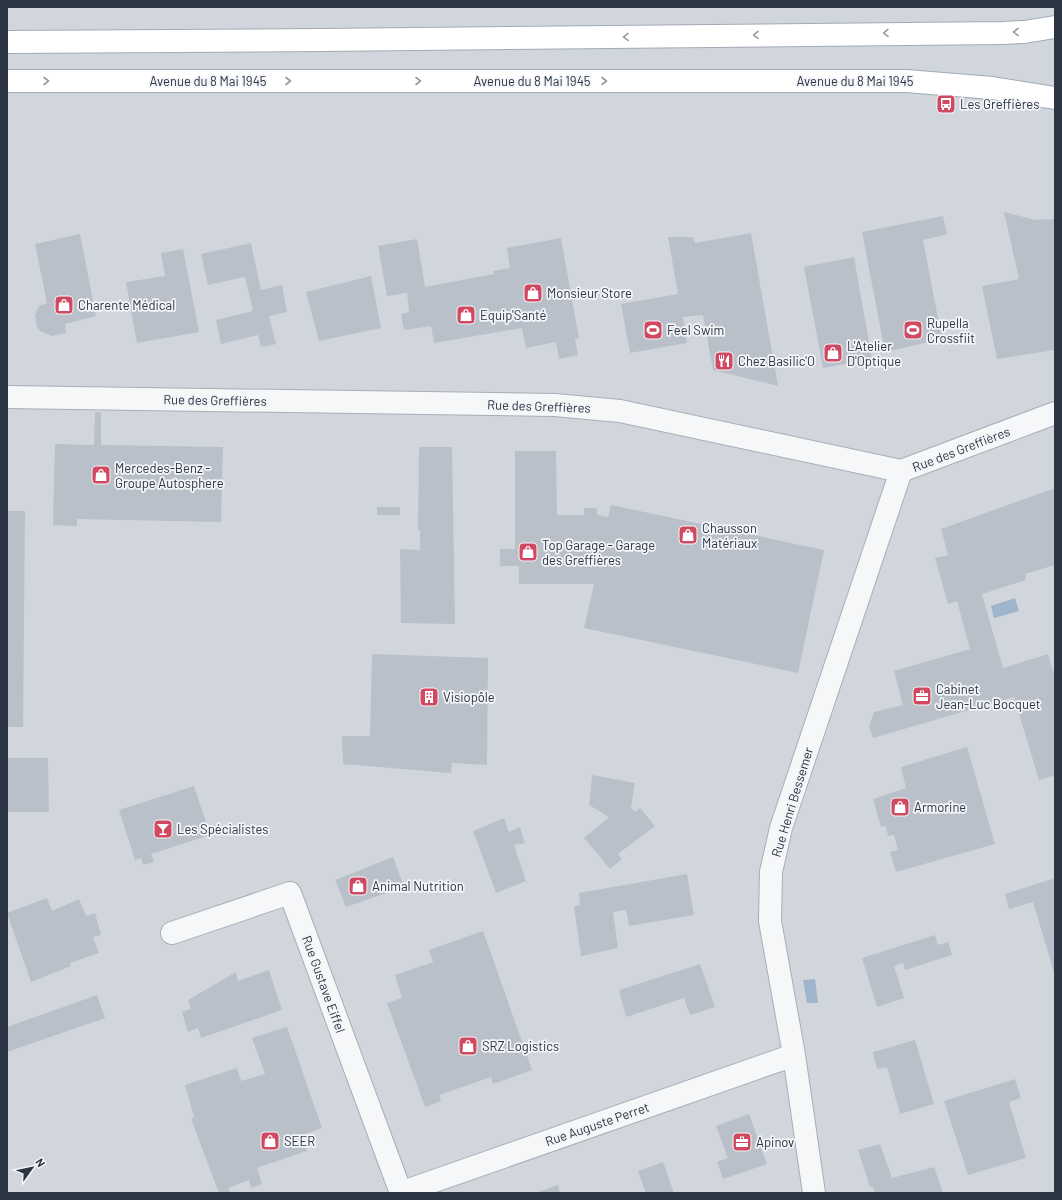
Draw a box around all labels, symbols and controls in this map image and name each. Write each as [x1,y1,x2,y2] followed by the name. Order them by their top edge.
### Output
[1013,28,1019,37] one-way arrow
[883,29,889,38] one-way arrow
[753,31,759,39] one-way arrow
[623,32,629,41] one-way arrow
[150,73,267,89] street label: Avenue du 8 Mai 1945
[474,73,591,89] street label: Avenue du 8 Mai 1945
[797,73,914,89] street label: Avenue du 8 Mai 1945
[43,77,49,85] one-way arrow
[285,77,291,85] one-way arrow
[415,77,421,85] one-way arrow
[601,77,607,85] one-way arrow
[935,93,957,115] bus stop icon: Les Greffières
[960,96,1039,112] place label: Les Greffières
[522,282,544,304] shop icon: Monsieur Store
[547,285,632,301] place label: Monsieur Store
[53,294,75,316] shop icon: Charente Médical
[78,297,175,313] place label: Charente Médical
[455,304,477,326] shop icon: Equip'Santé
[480,307,547,323] place label: Equip'Santé
[927,315,975,346] place label: Rupella Crossfiit
[642,319,664,341] sports icon: Feel Swim
[902,319,924,341] sports icon: Rupella Crossfiit
[667,322,724,338] place label: Feel Swim
[847,338,901,369] place label: L'Atelier D'Optique
[822,342,844,364] shop icon: L'Atelier D'Optique
[713,350,735,372] restaurant icon: Chez Basilic'O
[738,353,815,369] place label: Chez Basilic'O
[163,391,267,409] street label: Rue des Greffières
[487,396,591,416] street label: Rue des Greffières
[910,423,1012,475] street label: Rue des Greffières
[115,460,224,491] place label: Mercedes-Benz - Groupe Autosphere
[90,464,112,486] shop icon: Mercedes-Benz - Groupe Autosphere
[702,520,757,551] place label: Chausson Matériaux
[677,524,699,546] shop icon: Chausson Matériaux
[542,537,655,568] place label: Top Garage - Garage des Greffières
[517,541,539,563] shop icon: Top Garage - Garage des Greffières
[936,681,1040,712] place label: Cabinet Jean-Luc Bocquet
[911,685,933,707] office icon: Cabinet Jean-Luc Bocquet
[418,686,440,708] building icon: Visiopôle
[443,689,495,705] place label: Visiopôle
[768,745,816,859] street label: Rue Henri Bessemer
[889,796,911,818] shop icon: Armorine
[914,799,966,815] place label: Armorine
[152,818,174,840] bar icon: Les Spécialistes
[177,821,269,837] place label: Les Spécialistes
[347,875,369,897] shop icon: Animal Nutrition
[372,878,464,894] place label: Animal Nutrition
[299,933,349,1035] street label: Rue Gustave Eiffel
[457,1035,479,1057] shop icon: SRZ Logistics
[482,1038,559,1054] place label: SRZ Logistics
[543,1099,651,1149] street label: Rue Auguste Perret
[259,1130,281,1152] shop icon: SEER
[731,1131,753,1153] office icon: Apinov
[284,1133,315,1149] place label: SEER
[756,1134,794,1150] place label: Apinov
[12,1148,52,1188] north arrow
[33,1156,48,1169] text: N

